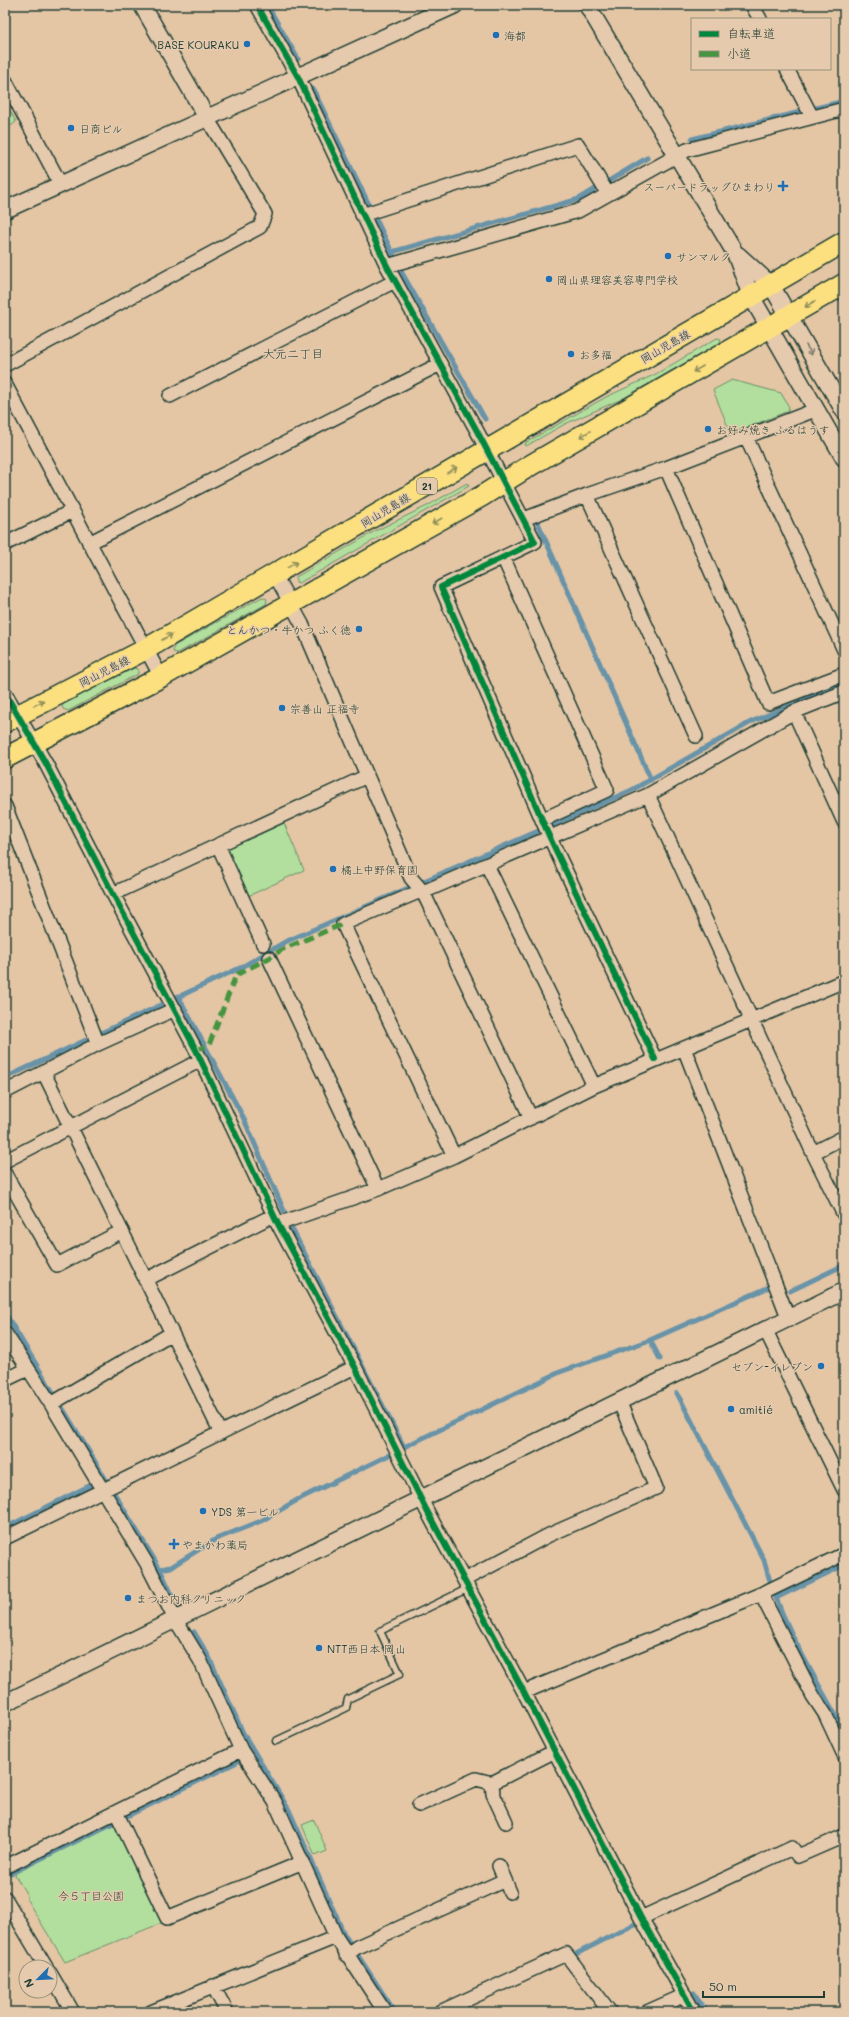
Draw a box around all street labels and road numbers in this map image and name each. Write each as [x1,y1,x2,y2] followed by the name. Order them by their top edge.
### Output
[637,326,693,366] street label: 岡山児島線
[417,478,437,494] road number: 21
[358,489,412,531] street label: 岡山児島線
[76,652,132,690] street label: 岡山児島線

